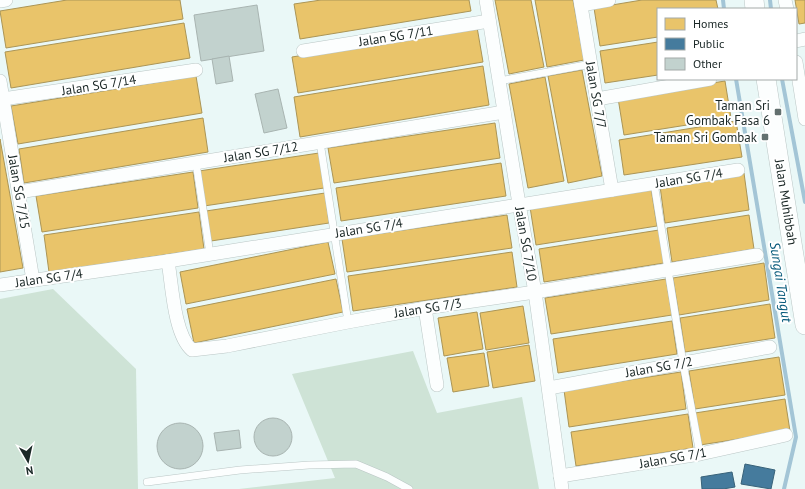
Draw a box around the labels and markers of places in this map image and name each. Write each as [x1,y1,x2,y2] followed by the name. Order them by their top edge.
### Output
[686,97,770,129] place label: Taman Sri Gombak Fasa 6
[773,107,783,117] marker: Taman Sri Gombak Fasa 6
[654,129,758,146] place label: Taman Sri Gombak
[760,132,770,142] marker: Taman Sri Gombak

